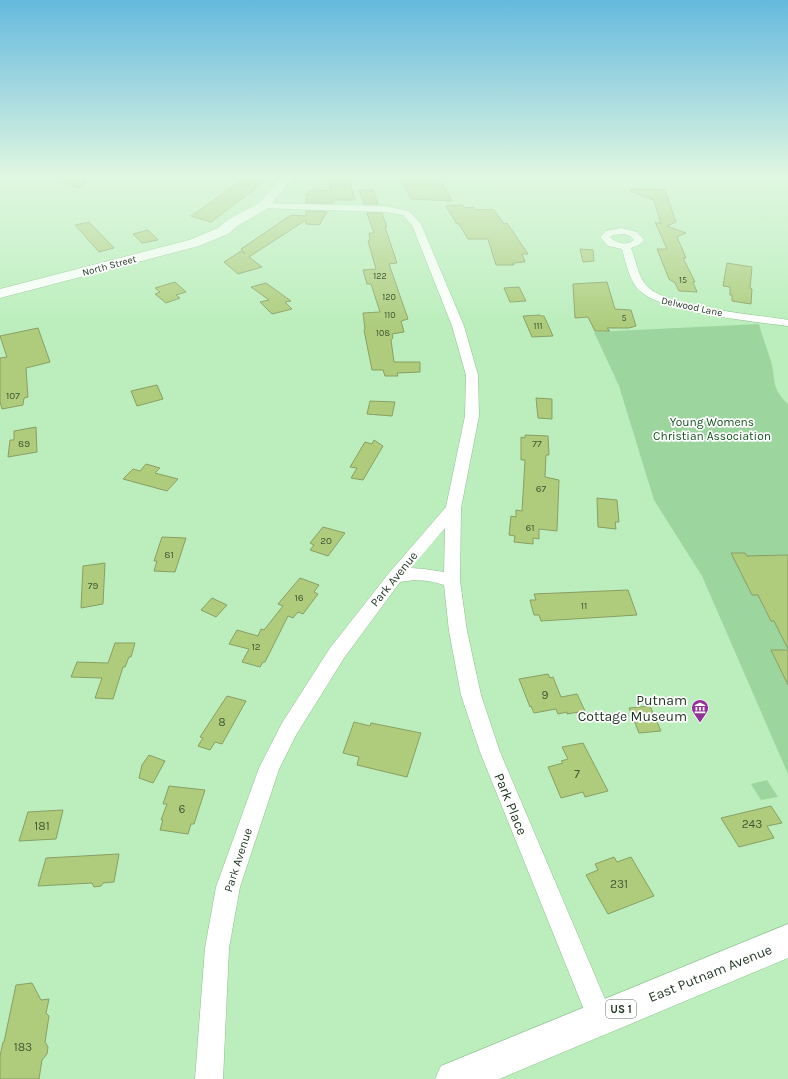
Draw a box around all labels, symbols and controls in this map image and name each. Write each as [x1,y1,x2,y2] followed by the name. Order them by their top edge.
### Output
[81,253,138,279] street label: North Street
[373,271,387,281] house number: 122
[679,275,687,285] house number: 15
[382,292,396,302] house number: 120
[660,295,724,319] street label: Delwood Lane
[384,310,396,320] house number: 110
[621,313,627,323] house number: 5
[534,321,542,331] house number: 111
[376,328,390,338] house number: 108
[6,390,20,402] house number: 107
[653,415,771,443] park label: Young Womens Christian Association
[18,438,30,450] house number: 89
[532,438,542,450] house number: 77
[536,483,547,495] house number: 67
[525,522,535,534] house number: 61
[320,535,332,547] house number: 20
[164,549,174,561] house number: 81
[368,549,420,609] street label: Park Avenue
[88,580,98,592] house number: 79
[294,592,304,604] house number: 16
[581,600,587,612] house number: 11
[251,641,261,653] house number: 12
[542,688,549,702] house number: 9
[578,692,687,725] place label: Putnam Cottage Museum
[690,698,710,723] museum icon: Putnam Cottage Museum
[218,715,226,729] house number: 8
[574,767,580,781] house number: 7
[490,771,531,838] street label: Park Place
[179,802,186,816] house number: 6
[742,817,762,831] house number: 243
[34,819,50,833] house number: 181
[221,826,255,894] street label: Park Avenue
[610,877,628,891] house number: 231
[646,941,774,1006] street label: East Putnam Avenue
[606,1000,636,1018] road number: US 1
[14,1040,32,1054] house number: 183

